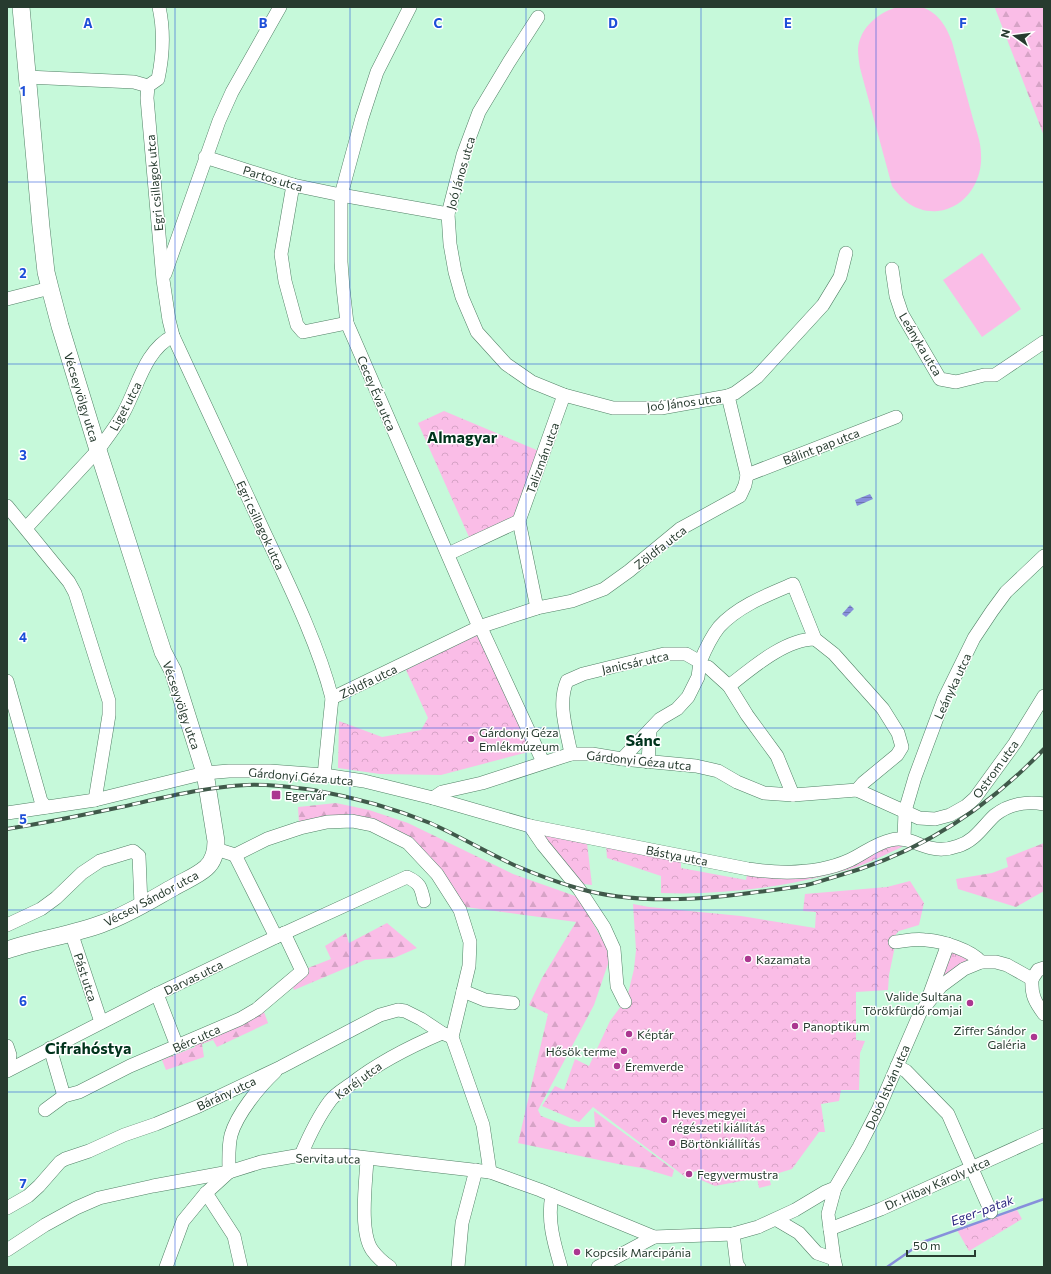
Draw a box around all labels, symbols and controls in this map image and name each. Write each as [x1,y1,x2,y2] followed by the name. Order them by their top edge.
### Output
[83,15,93,31] text: A
[259,15,268,31] text: B
[434,15,443,31] text: C
[608,15,618,31] text: D
[784,15,792,31] text: E
[959,15,967,31] text: F
[995,16,1035,56] north arrow
[998,28,1012,39] text: N
[20,83,26,99] text: 1
[143,134,165,232] street label: Egri csillagok utca
[443,135,478,211] street label: Joó János utca
[241,162,305,194] street label: Partos utca
[19,265,27,281] text: 2
[897,310,945,378] street label: Leányka utca
[62,351,102,443] street label: Vécseyvölgy utca
[355,353,399,433] street label: Cecey Éva utca
[106,379,144,433] street label: Liget utca
[646,390,722,415] street label: Joó János utca
[523,421,561,495] street label: Talizmán utca
[781,425,861,467] street label: Bálint pap utca
[427,427,498,446] district label: Almagyar
[19,447,27,463] text: 3
[234,478,288,572] street label: Egri csillagok utca
[631,522,689,572] street label: Zöldfa utca
[19,629,27,645] text: 4
[600,648,670,677] street label: Janicsár utca
[931,651,973,721] street label: Leányka utca
[160,659,204,751] street label: Vécseyvölgy utca
[337,661,399,701] street label: Zöldfa utca
[479,725,559,753] place label: Gárdonyi Géza Emlékmúzeum
[626,730,661,749] district label: Sánc
[466,734,476,744] marker: Gárdonyi Géza Emlékmúzeum
[969,737,1021,801] street label: Ostrom utca
[586,748,692,772] street label: Gárdonyi Géza utca
[248,764,354,788] street label: Gárdonyi Géza utca
[285,788,327,802] place label: Egervár
[270,789,282,801] marker: Egervár
[19,811,27,827] text: 5
[645,842,709,868] street label: Bástya utca
[101,867,201,929] street label: Vécsey Sándor utca
[72,951,100,1003] street label: Pást utca
[756,952,811,966] place label: Kazamata
[743,954,753,964] marker: Kazamata
[161,957,225,997] street label: Darvas utca
[863,989,962,1017] place label: Valide Sultana Törökfürdő romjai
[19,993,27,1009] text: 6
[965,998,975,1008] marker: Valide Sultana Törökfürdő romjai
[803,1019,870,1033] place label: Panoptikum
[170,1021,222,1055] street label: Bérc utca
[790,1021,800,1031] marker: Panoptikum
[953,1023,1026,1051] place label: Ziffer Sándor Galéria
[637,1027,674,1041] place label: Képtár
[624,1029,634,1039] marker: Képtár
[1029,1032,1039,1042] marker: Ziffer Sándor Galéria
[45,1038,131,1057] district label: Cifrahóstya
[862,1042,912,1132] street label: Dobó István utca
[546,1044,616,1058] place label: Hősök terme
[619,1046,629,1056] marker: Hősök terme
[332,1058,384,1102] street label: Karéj utca
[625,1059,684,1073] place label: Éremverde
[612,1061,622,1071] marker: Éremverde
[194,1073,258,1113] street label: Bárány utca
[672,1106,765,1134] place label: Heves megyei régészeti kiállítás
[659,1115,669,1125] marker: Heves megyei régészeti kiállítás
[680,1136,760,1150] place label: Börtönkiállítás
[667,1138,677,1148] marker: Börtönkiállítás
[296,1150,360,1166] street label: Servita utca
[882,1154,992,1212] street label: Dr. Hibay Károly utca
[697,1167,778,1181] place label: Fegyvermustra
[684,1169,694,1179] marker: Fegyvermustra
[19,1175,27,1191] text: 7
[948,1191,1017,1229] water label: Eger-patak
[907,1232,975,1258] scale bar
[913,1238,941,1252] text: 50 m
[585,1245,691,1259] place label: Kopcsik Marcipánia
[572,1247,582,1257] marker: Kopcsik Marcipánia

